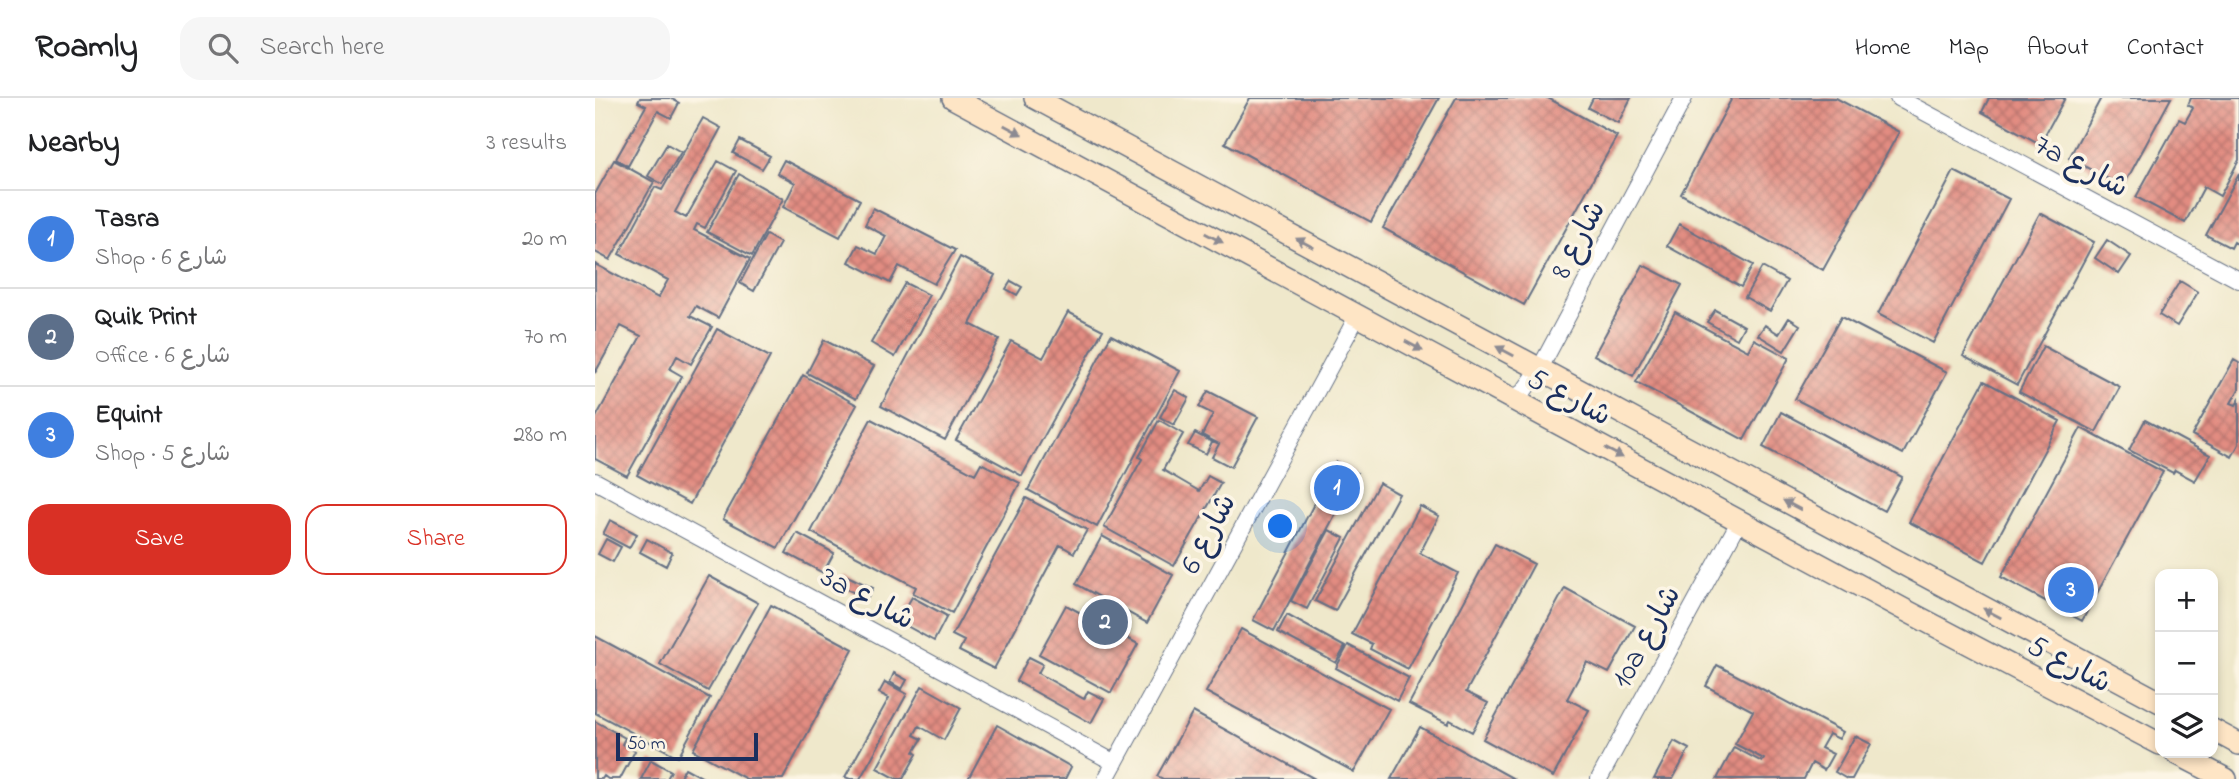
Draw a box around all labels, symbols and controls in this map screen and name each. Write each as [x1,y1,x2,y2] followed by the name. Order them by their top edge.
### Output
[180,17,670,80] search box
[35,24,138,72] text: Roamly
[204,29,242,67] icon: search
[260,29,384,67] text: Search here
[1855,31,1911,66] text: Home
[1949,31,1989,66] text: Map
[2027,31,2089,66] text: About
[2127,31,2204,66] text: Contact
[28,122,120,166] text: Nearby
[1003,125,1023,136] one-way arrow
[2026,125,2136,211] street label: 7a شارع
[486,127,567,160] text: 3 results
[1541,193,1619,288] street label: شارع 8
[95,201,159,239] text: Tasra
[47,223,55,256] text: 1
[522,223,567,256] text: 20 m
[1204,231,1224,243] one-way arrow
[1295,237,1314,249] one-way arrow
[95,242,227,275] text: Shop · شارع 6
[95,299,197,337] text: Quik Print
[45,321,57,354] text: 2
[524,321,567,354] text: 70 m
[95,340,230,373] text: Office · شارع 6
[1404,340,1424,352] one-way arrow
[1495,345,1514,357] one-way arrow
[1519,358,1618,439] street label: شارع 5
[95,397,163,435] text: Equint
[46,419,56,452] text: 3
[513,419,567,452] text: 280 m
[95,438,230,471] text: Shop · شارع 5
[1604,447,1624,459] one-way arrow
[1314,462,1360,514] pin: 1
[1170,486,1249,583] street label: شارع 6
[1782,499,1802,510] one-way arrow
[28,504,291,575] button: Save
[305,504,567,575] button: Share
[1263,509,1297,543] your location
[812,557,922,643] street label: 3a شارع
[2048,564,2094,616] pin: 3
[2155,569,2218,758] map controls
[2155,569,2218,632] button: +
[1601,578,1694,697] street label: 10a شارع
[1082,596,1128,648] pin: 2
[1982,607,2002,619] one-way arrow
[2019,625,2118,706] street label: شارع 5
[2155,632,2218,695] button: −
[2155,695,2218,758] button: layers
[616,730,758,762] scale bar
[627,731,666,758] text: 50 m

